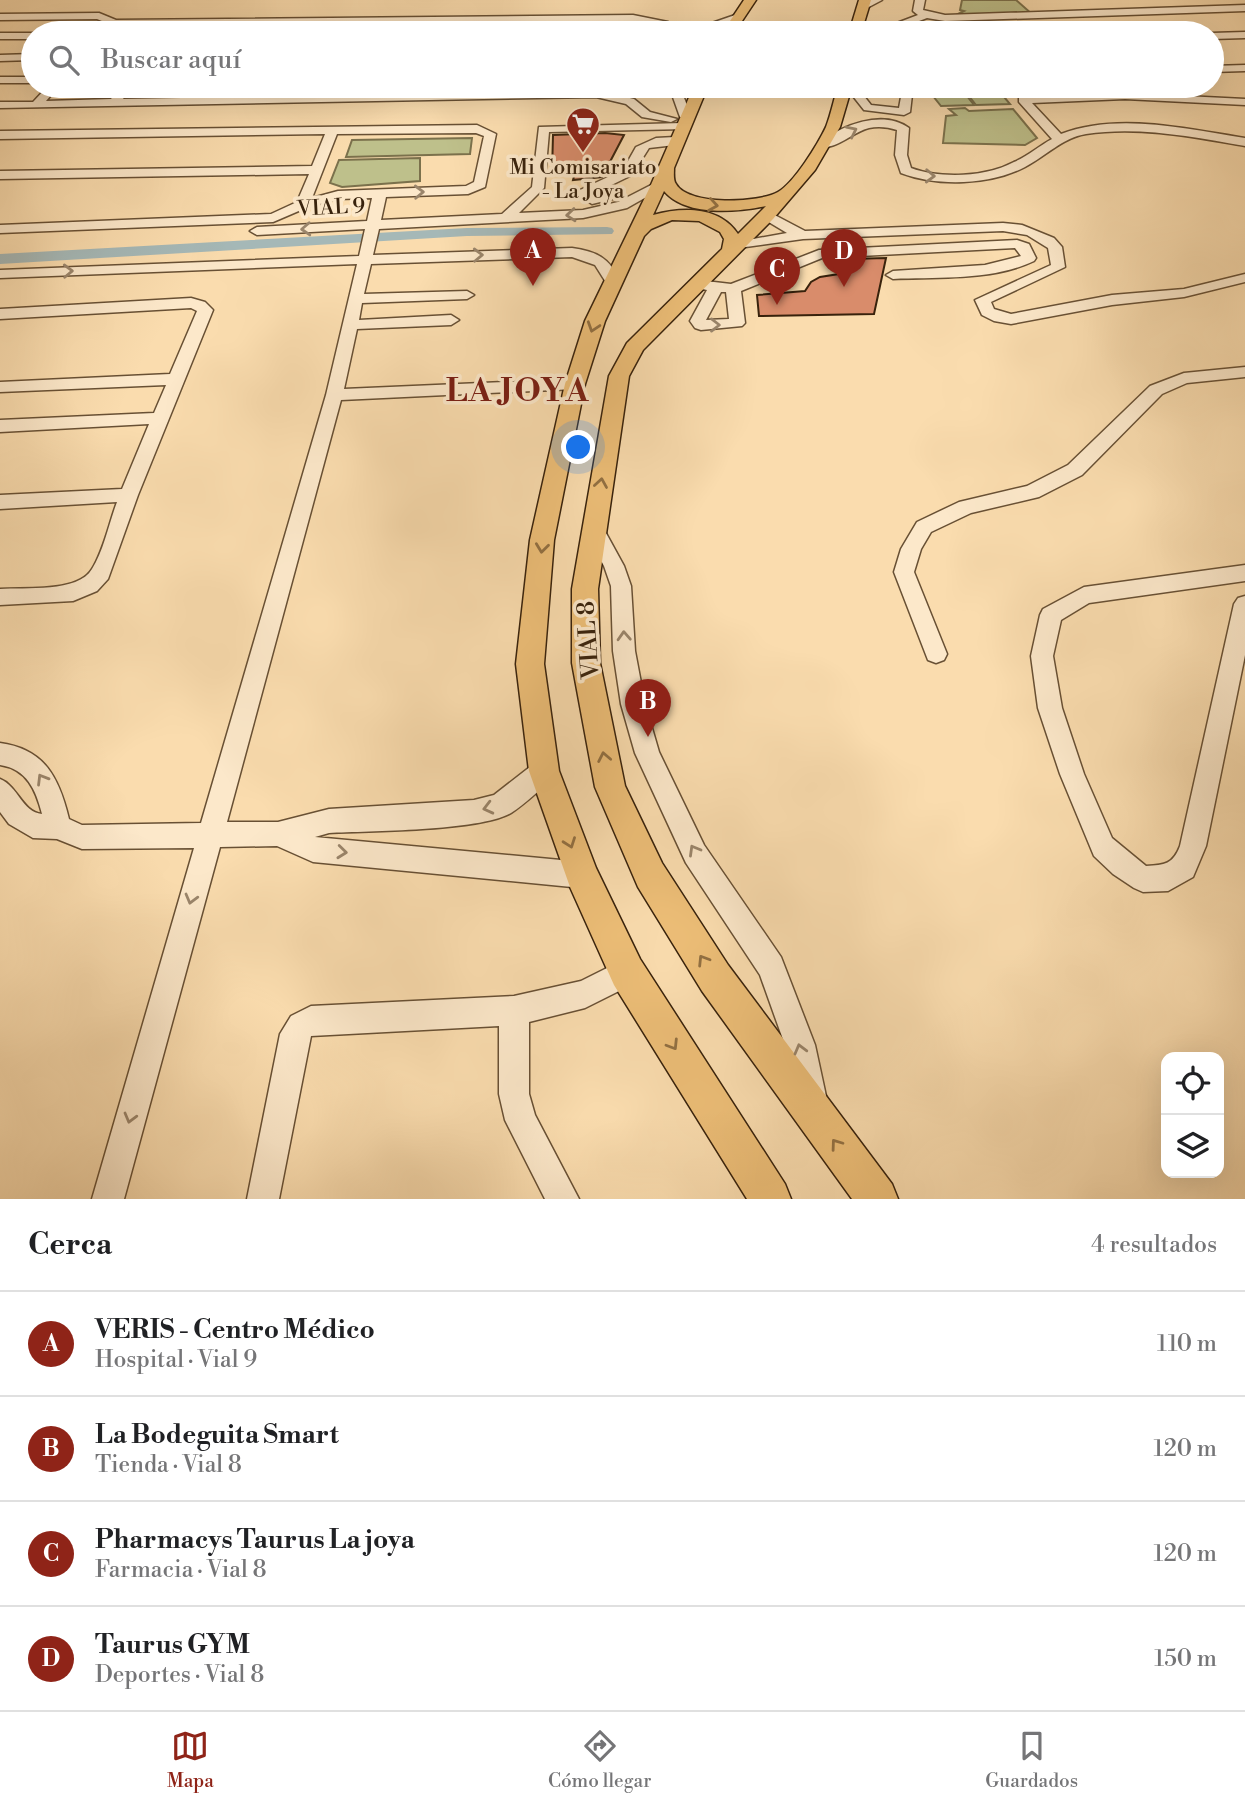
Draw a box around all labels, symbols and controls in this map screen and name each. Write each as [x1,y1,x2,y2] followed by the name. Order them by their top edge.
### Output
[21,21,1224,98] search box
[45,41,83,79] icon: search
[101,44,241,76] text: Buscar aquí
[564,105,602,154] supermarket icon: Mi Comisariato - La Joya
[845,125,857,139] one-way arrow
[509,155,657,205] place label: Mi Comisariato - La Joya
[925,168,936,183] one-way arrow
[414,184,425,200] one-way arrow
[295,193,366,223] street label: VIAL 9
[707,197,719,212] one-way arrow
[565,207,576,222] one-way arrow
[300,221,311,236] one-way arrow
[510,228,556,286] pin: A
[821,229,867,287] pin: D
[754,247,800,305] pin: C
[472,248,483,263] one-way arrow
[63,264,74,279] one-way arrow
[711,317,721,333] one-way arrow
[587,320,601,332] one-way arrow
[446,371,590,411] district label: LA JOYA
[561,430,595,464] your location
[593,477,608,489] one-way arrow
[534,542,549,554] one-way arrow
[571,600,607,681] street label: VIAL 8
[616,630,631,641] one-way arrow
[625,679,671,737] pin: B
[597,751,612,763] one-way arrow
[37,773,50,786] one-way arrow
[482,800,494,815] one-way arrow
[562,836,576,848] one-way arrow
[337,844,348,859] one-way arrow
[689,845,702,858] one-way arrow
[185,893,199,905] one-way arrow
[698,954,711,967] one-way arrow
[665,1037,678,1050] one-way arrow
[794,1043,808,1055] one-way arrow
[1161,1052,1224,1178] map controls
[1161,1052,1224,1115] button: locate
[124,1112,139,1124] one-way arrow
[1161,1115,1224,1178] button: layers
[832,1139,845,1152] one-way arrow
[28,1226,112,1264] text: Cerca
[1091,1231,1217,1259] text: 4 resultados
[95,1314,375,1346] text: VERIS - Centro Médico
[43,1330,59,1358] text: A
[1157,1330,1217,1358] text: 110 m
[95,1346,257,1374] text: Hospital · Vial 9
[95,1419,339,1451] text: La Bodeguita Smart
[42,1435,60,1463] text: B
[1153,1435,1217,1463] text: 120 m
[95,1451,242,1479] text: Tienda · Vial 8
[95,1524,415,1556] text: Pharmacys Taurus La joya
[43,1540,59,1568] text: C
[1153,1540,1217,1568] text: 120 m
[95,1556,267,1584] text: Farmacia · Vial 8
[95,1629,250,1661] text: Taurus GYM
[42,1645,60,1673] text: D
[1154,1645,1217,1673] text: 150 m
[95,1661,264,1689] text: Deportes · Vial 8
[167,1727,214,1793] tab: Mapa
[548,1727,651,1793] tab: Cómo llegar
[985,1727,1078,1793] tab: Guardados

